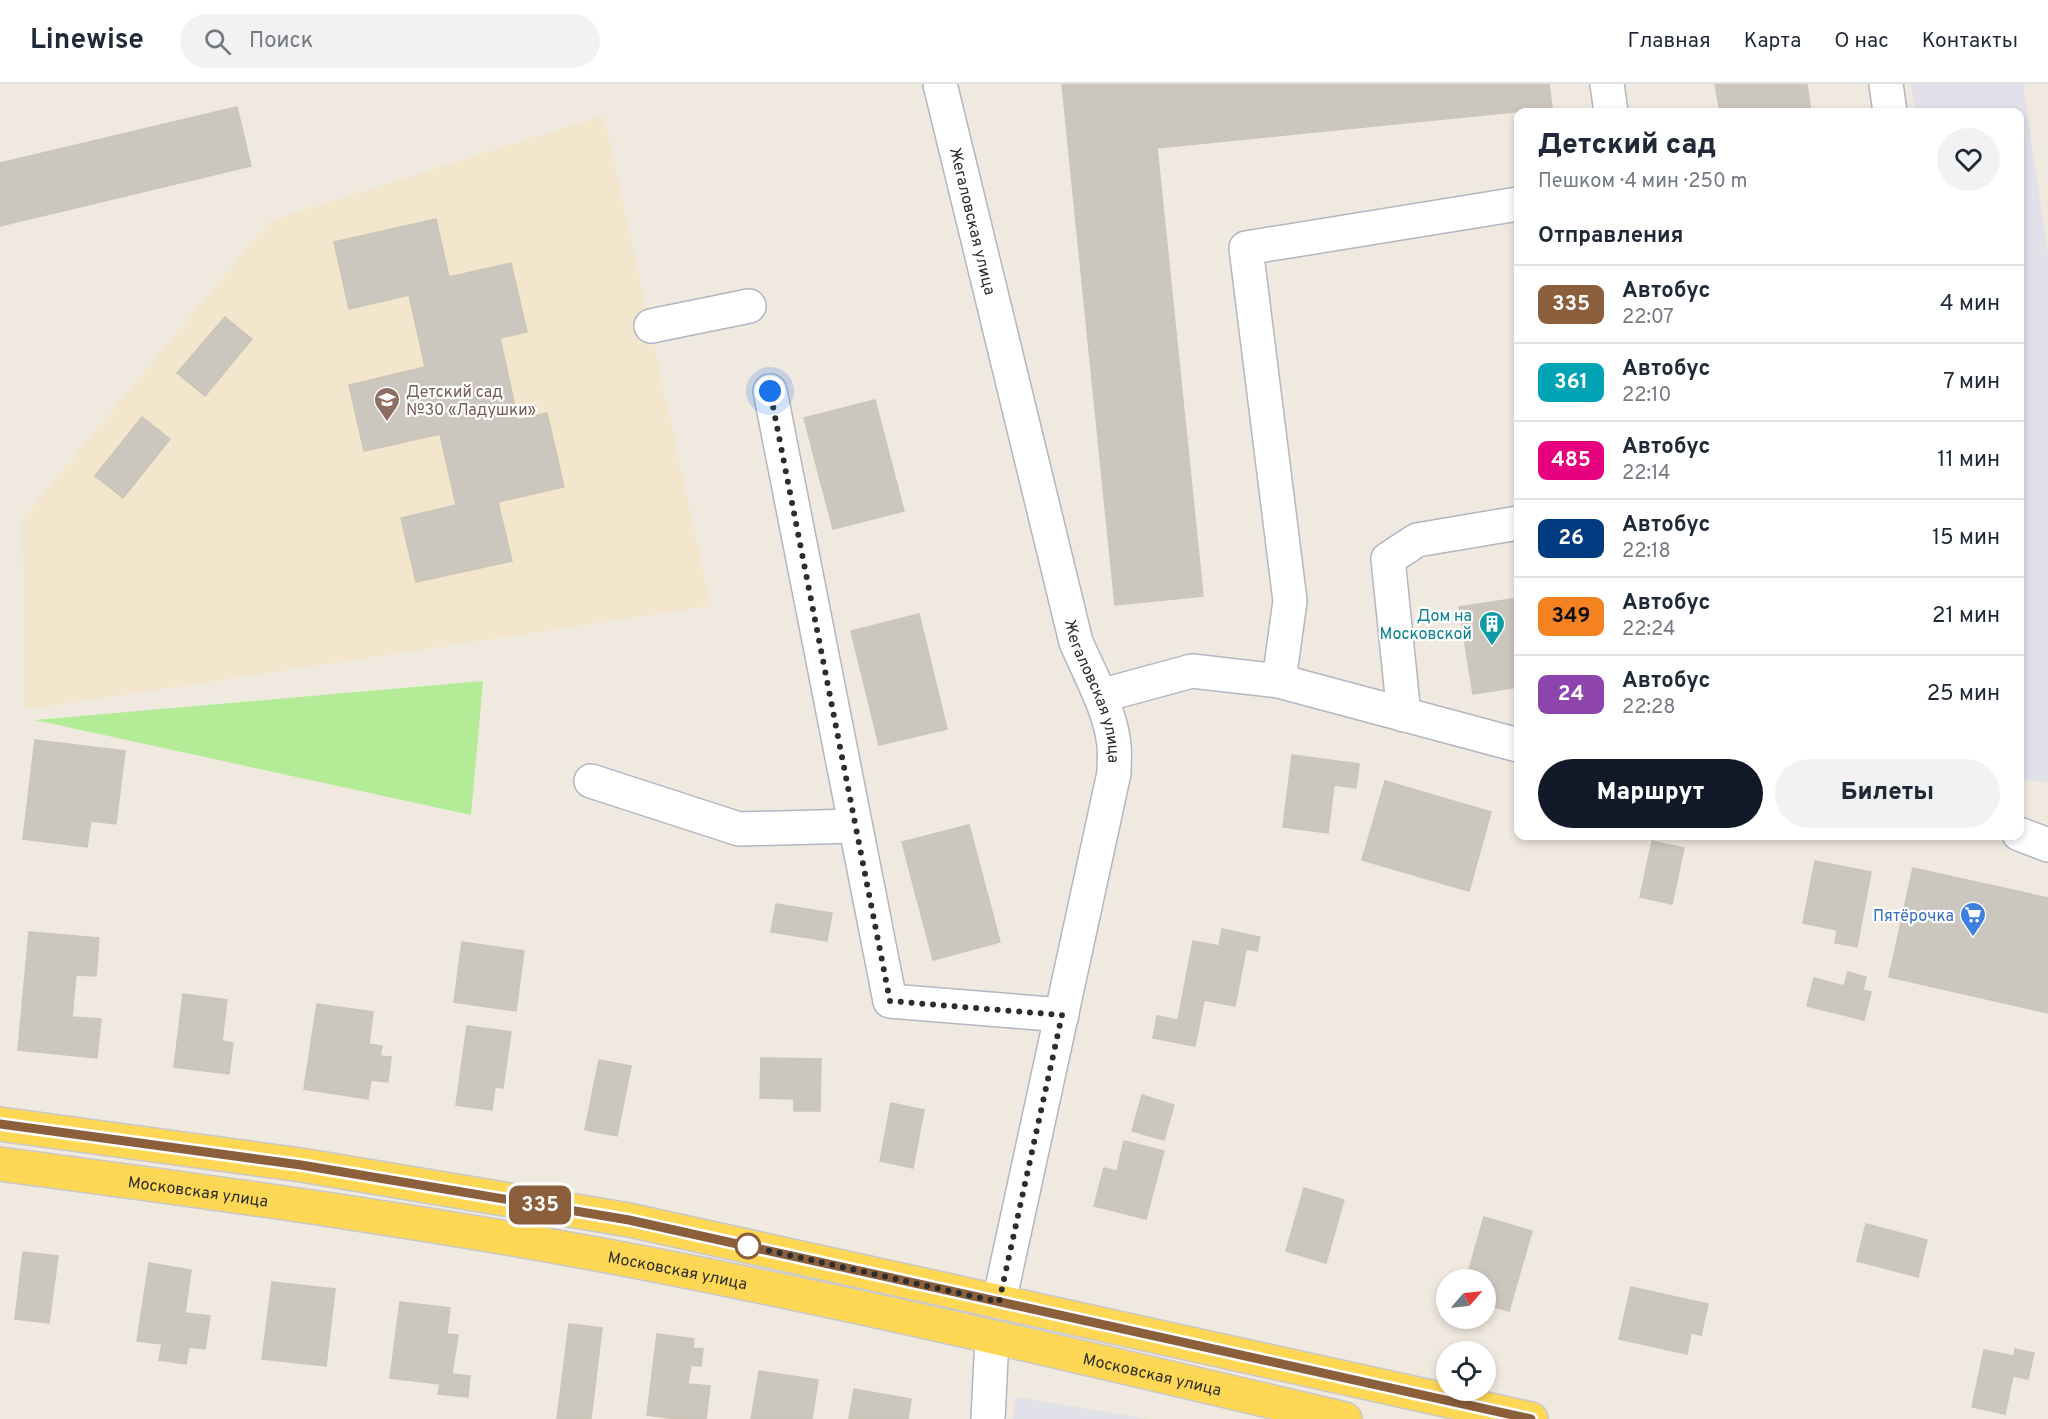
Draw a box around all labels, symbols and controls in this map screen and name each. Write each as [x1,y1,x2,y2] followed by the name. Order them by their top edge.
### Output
[180,14,600,68] search box
[30,23,144,59] text: Linewise
[201,25,234,58] icon: search
[249,28,313,55] text: Поиск
[1627,28,1711,55] text: Главная
[1744,28,1801,55] text: Карта
[1834,28,1889,55] text: О нас
[1922,28,2018,55] text: Контакты
[1538,128,1716,164] text: Детский сад
[1937,128,2000,191] button: heart
[944,146,999,297] street label: Жегаловская улица
[1538,169,1747,195] text: Пешком · 4 мин · 250 m
[1538,223,1683,250] text: Отправления
[1622,278,1710,305] text: Автобус
[1552,291,1590,318] text: 335
[1940,291,2000,318] text: 4 мин
[1622,305,1674,331] text: 22:07
[1622,356,1710,383] text: Автобус
[1554,369,1588,396] text: 361
[1943,369,2000,396] text: 7 мин
[755,376,785,406] your location
[406,383,536,421] place label: Детский сад №30 «Ладушки»
[1622,383,1671,409] text: 22:10
[372,385,402,423] school or university icon: Детский сад №30 «Ладушки»
[1622,434,1710,461] text: Автобус
[1551,447,1591,474] text: 485
[1937,447,2000,474] text: 11 мин
[1622,461,1670,487] text: 22:14
[1622,512,1710,539] text: Автобус
[1558,525,1584,552] text: 26
[1932,525,2000,552] text: 15 мин
[1622,539,1671,565] text: 22:18
[1622,590,1710,617] text: Автобус
[1551,603,1591,630] text: 349
[1932,603,2000,630] text: 21 мин
[1380,607,1472,645] place label: Дом на Московской
[1477,609,1507,647] building icon: Дом на Московской
[1622,617,1675,643] text: 22:24
[1059,618,1123,763] street label: Жегаловская улица
[1622,668,1710,695] text: Автобус
[1558,681,1584,708] text: 24
[1927,681,2000,708] text: 25 мин
[1622,695,1675,721] text: 22:28
[1538,759,1763,828] button: Маршрут
[1775,759,2000,828] button: Билеты
[1958,900,1988,938] supermarket icon: Пятёрочка
[1873,907,1954,927] place label: Пятёрочка
[126,1173,269,1213] street label: Московская улица
[506,1186,574,1224] line badge: 335
[521,1192,559,1219] text: 335
[735,1233,761,1259] unlabelled marker
[606,1248,749,1295] street label: Московская улица
[1436,1269,1496,1329] north arrow
[1436,1269,1496,1401] map controls
[1436,1341,1496,1401] button: locate
[1081,1350,1223,1402] street label: Московская улица

